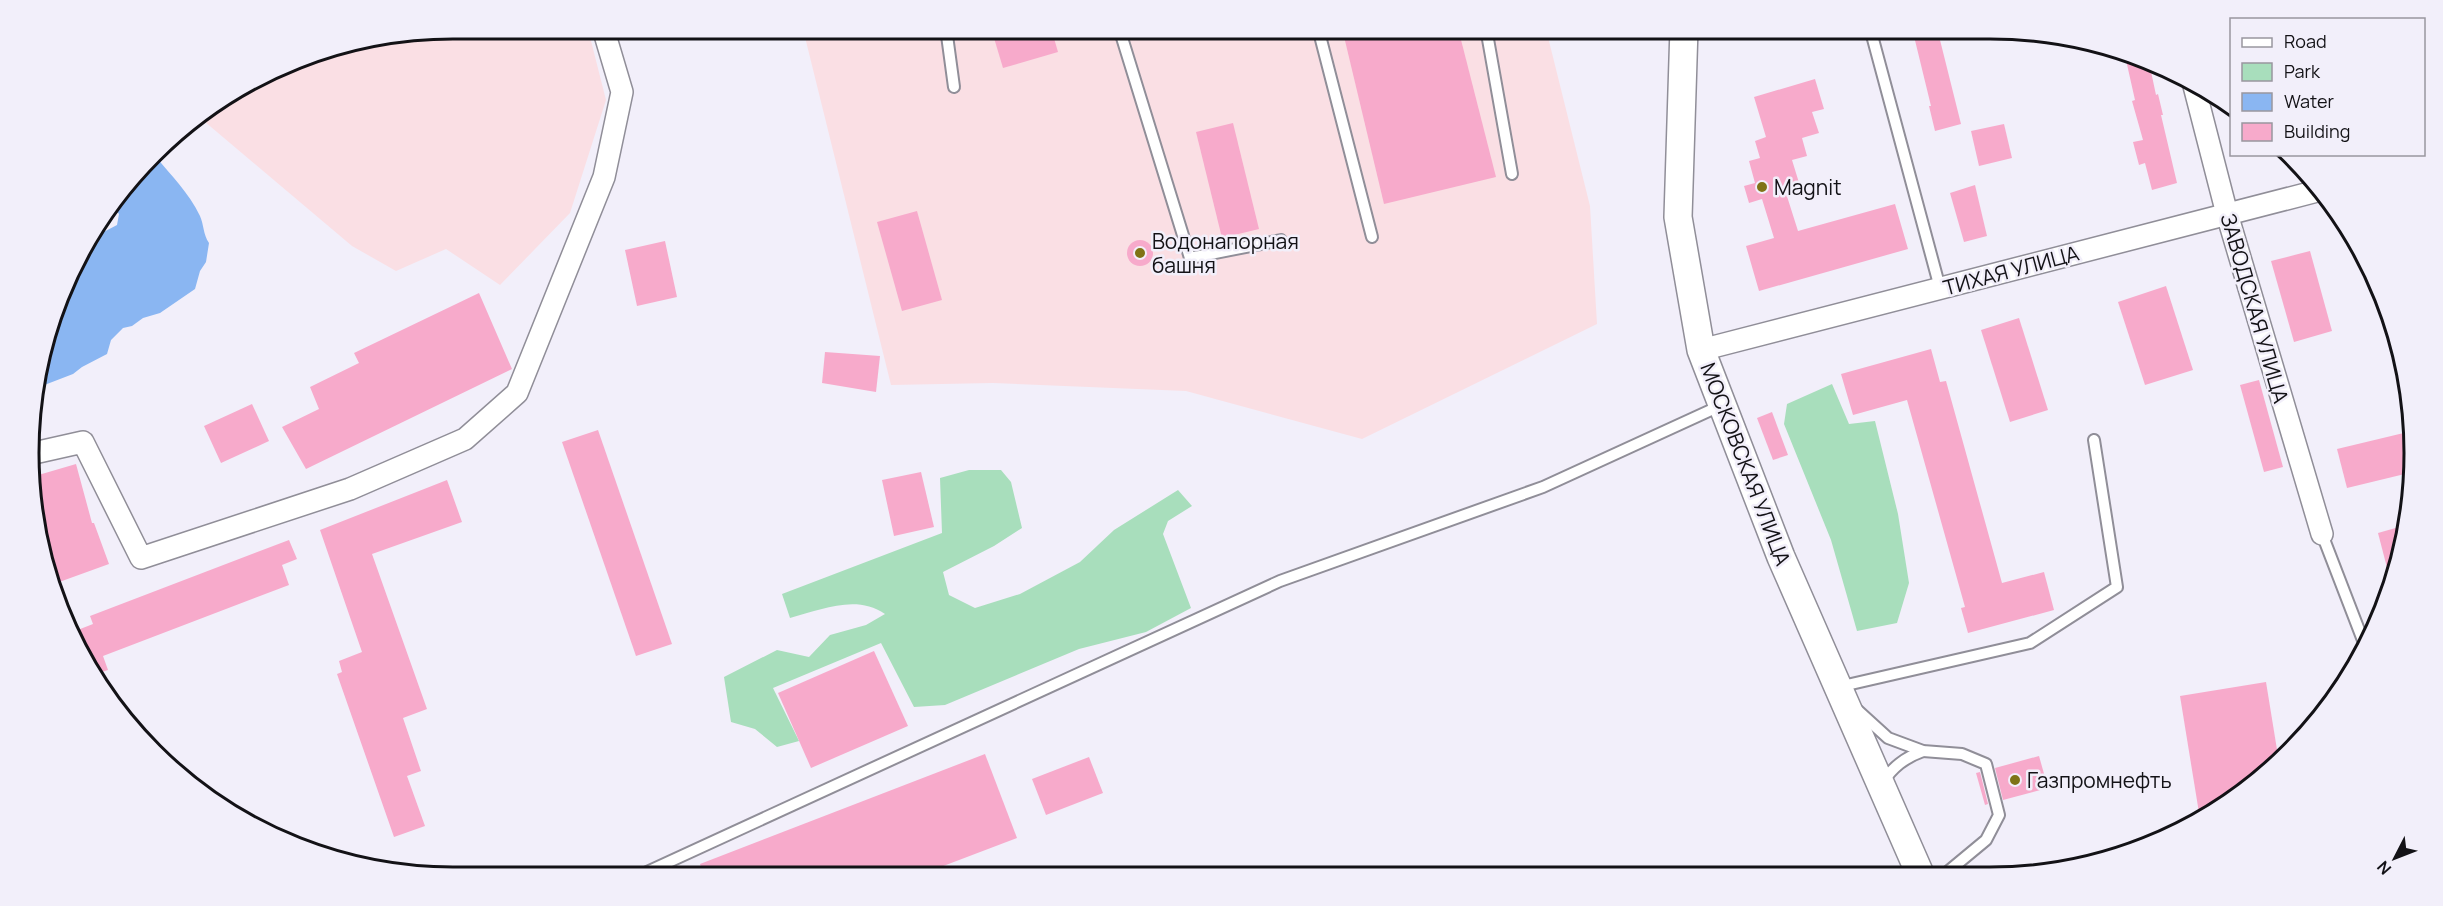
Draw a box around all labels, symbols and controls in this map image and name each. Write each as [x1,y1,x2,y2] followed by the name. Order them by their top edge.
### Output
[2230,18,2425,156] legend
[2284,29,2327,53] text: Road
[2284,59,2321,83] text: Park
[2284,89,2334,113] text: Water
[2284,119,2350,143] text: Building
[1774,173,1842,201] place label: Magnit
[1755,180,1769,194] marker: Magnit
[2214,210,2296,406] street label: ЗАВОДСКАЯ УЛИЦА
[1152,227,1299,279] place label: Водонапорная башня
[1940,238,2082,302] street label: ТИХАЯ УЛИЦА
[1133,246,1147,260] marker: Водонапорная башня
[1694,359,1798,569] street label: МОСКОВСКАЯ УЛИЦА
[2027,766,2172,794] place label: Газпромнефть
[2008,773,2022,787] marker: Газпромнефть
[2365,828,2425,888] north arrow
[2372,856,2396,880] text: N

